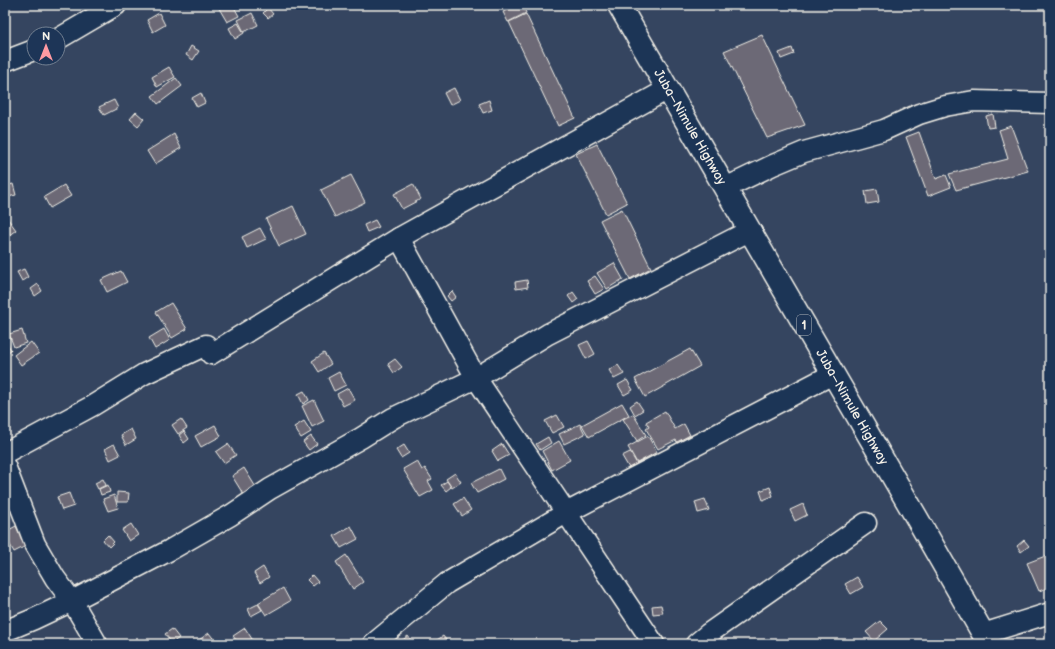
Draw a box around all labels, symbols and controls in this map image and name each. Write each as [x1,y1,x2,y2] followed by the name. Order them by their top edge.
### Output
[26,26,66,66] north arrow
[42,30,50,43] text: N
[650,66,730,188] street label: Juba–Nimule Highway
[797,315,811,335] road number: 1
[812,346,892,468] street label: Juba–Nimule Highway

